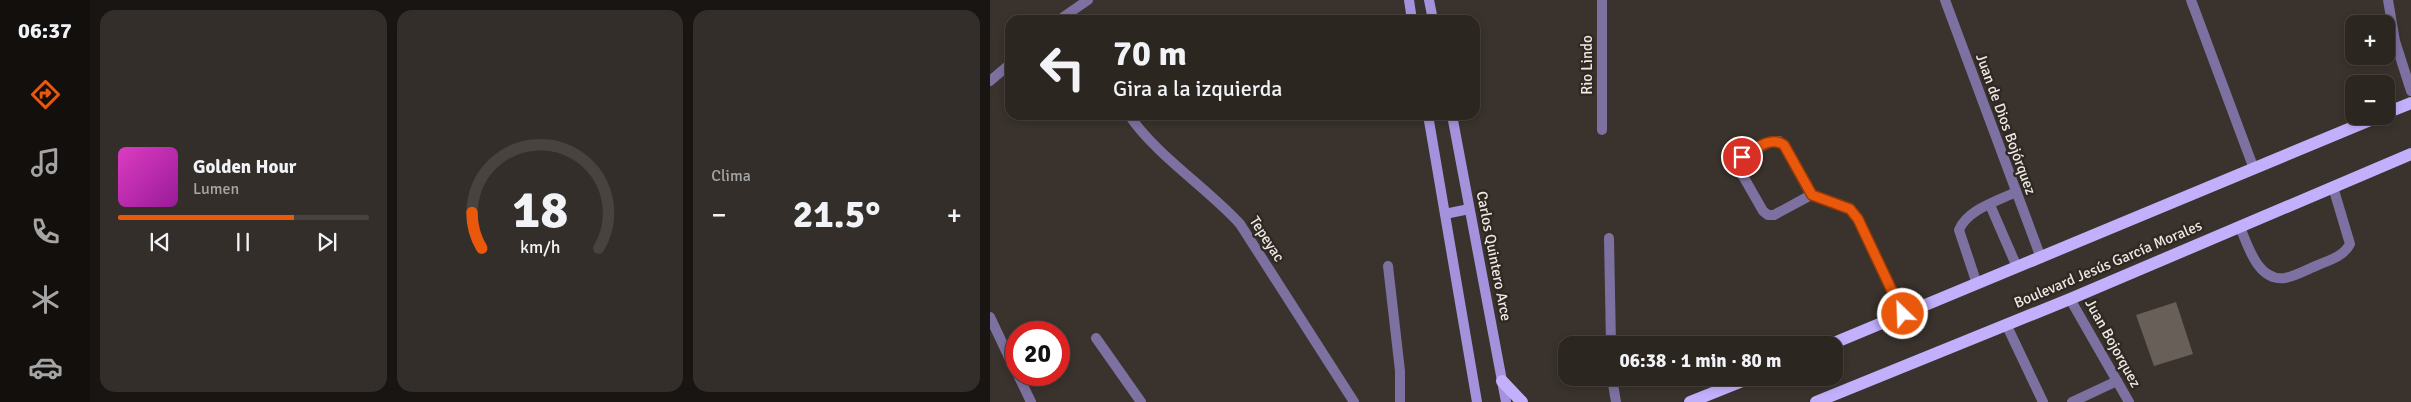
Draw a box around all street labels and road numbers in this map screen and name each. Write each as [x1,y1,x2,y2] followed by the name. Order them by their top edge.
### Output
[1578,35,1596,95] street label: Rio Lindo
[1972,51,2040,197] street label: Juan de Dios Bojórquez
[1473,189,1515,323] street label: Carlos Quintero Arce
[1246,213,1288,265] street label: Tepeyac
[2011,216,2205,312] street label: Boulevard Jesús García Morales
[2081,296,2145,391] street label: Juan Bojorquez

